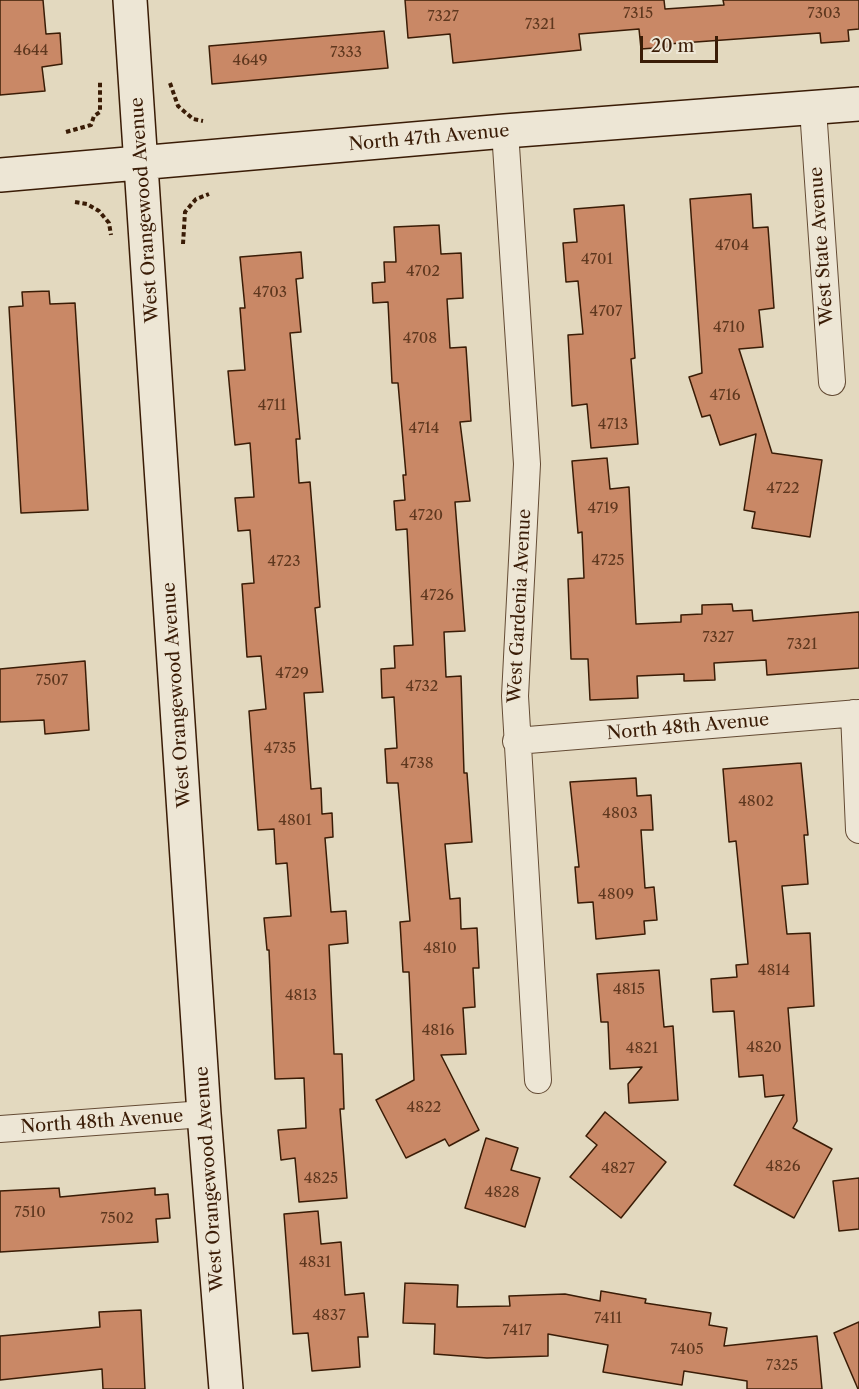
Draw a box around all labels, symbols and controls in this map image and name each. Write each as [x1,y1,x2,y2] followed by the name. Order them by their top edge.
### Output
[623,5,653,23] house number: 7315
[807,5,841,23] house number: 7303
[427,8,459,26] house number: 7327
[525,16,555,34] house number: 7321
[643,24,721,62] scale bar
[651,35,694,57] text: 20 m
[14,42,48,60] house number: 4644
[330,44,362,62] house number: 7333
[233,52,267,70] house number: 4649
[126,97,164,323] street label: West Orangewood Avenue
[348,120,510,156] street label: North 47th Avenue
[806,166,838,326] street label: West State Avenue
[715,237,749,255] house number: 4704
[581,251,613,269] house number: 4701
[406,263,440,281] house number: 4702
[253,284,287,302] house number: 4703
[590,303,622,321] house number: 4707
[713,319,745,337] house number: 4710
[403,330,437,348] house number: 4708
[709,387,741,405] house number: 4716
[258,397,286,415] house number: 4711
[598,416,628,434] house number: 4713
[408,420,440,438] house number: 4714
[766,480,800,498] house number: 4722
[587,500,619,518] house number: 4719
[409,507,443,525] house number: 4720
[504,508,536,704] street label: West Gardenia Avenue
[592,552,624,570] house number: 4725
[268,553,300,571] house number: 4723
[158,582,196,808] street label: West Orangewood Avenue
[420,587,454,605] house number: 4726
[702,629,734,647] house number: 7327
[787,636,817,654] house number: 7321
[275,665,309,683] house number: 4729
[36,672,68,690] house number: 7507
[406,678,438,696] house number: 4732
[606,709,770,745] street label: North 48th Avenue
[264,740,296,758] house number: 4735
[400,755,434,773] house number: 4738
[738,793,774,811] house number: 4802
[602,805,638,823] house number: 4803
[278,812,312,830] house number: 4801
[598,886,634,904] house number: 4809
[423,940,457,958] house number: 4810
[758,962,790,980] house number: 4814
[613,981,645,999] house number: 4815
[285,987,317,1005] house number: 4813
[422,1022,454,1040] house number: 4816
[746,1039,782,1057] house number: 4820
[626,1040,658,1058] house number: 4821
[191,1066,229,1292] street label: West Orangewood Avenue
[407,1099,441,1117] house number: 4822
[20,1106,184,1138] street label: North 48th Avenue
[766,1158,800,1176] house number: 4826
[601,1160,635,1178] house number: 4827
[304,1170,338,1188] house number: 4825
[484,1184,520,1202] house number: 4828
[14,1204,46,1222] house number: 7510
[100,1210,134,1228] house number: 7502
[299,1254,331,1272] house number: 4831
[312,1307,346,1325] house number: 4837
[594,1310,622,1328] house number: 7411
[502,1322,532,1340] house number: 7417
[670,1341,704,1359] house number: 7405
[766,1357,798,1375] house number: 7325

